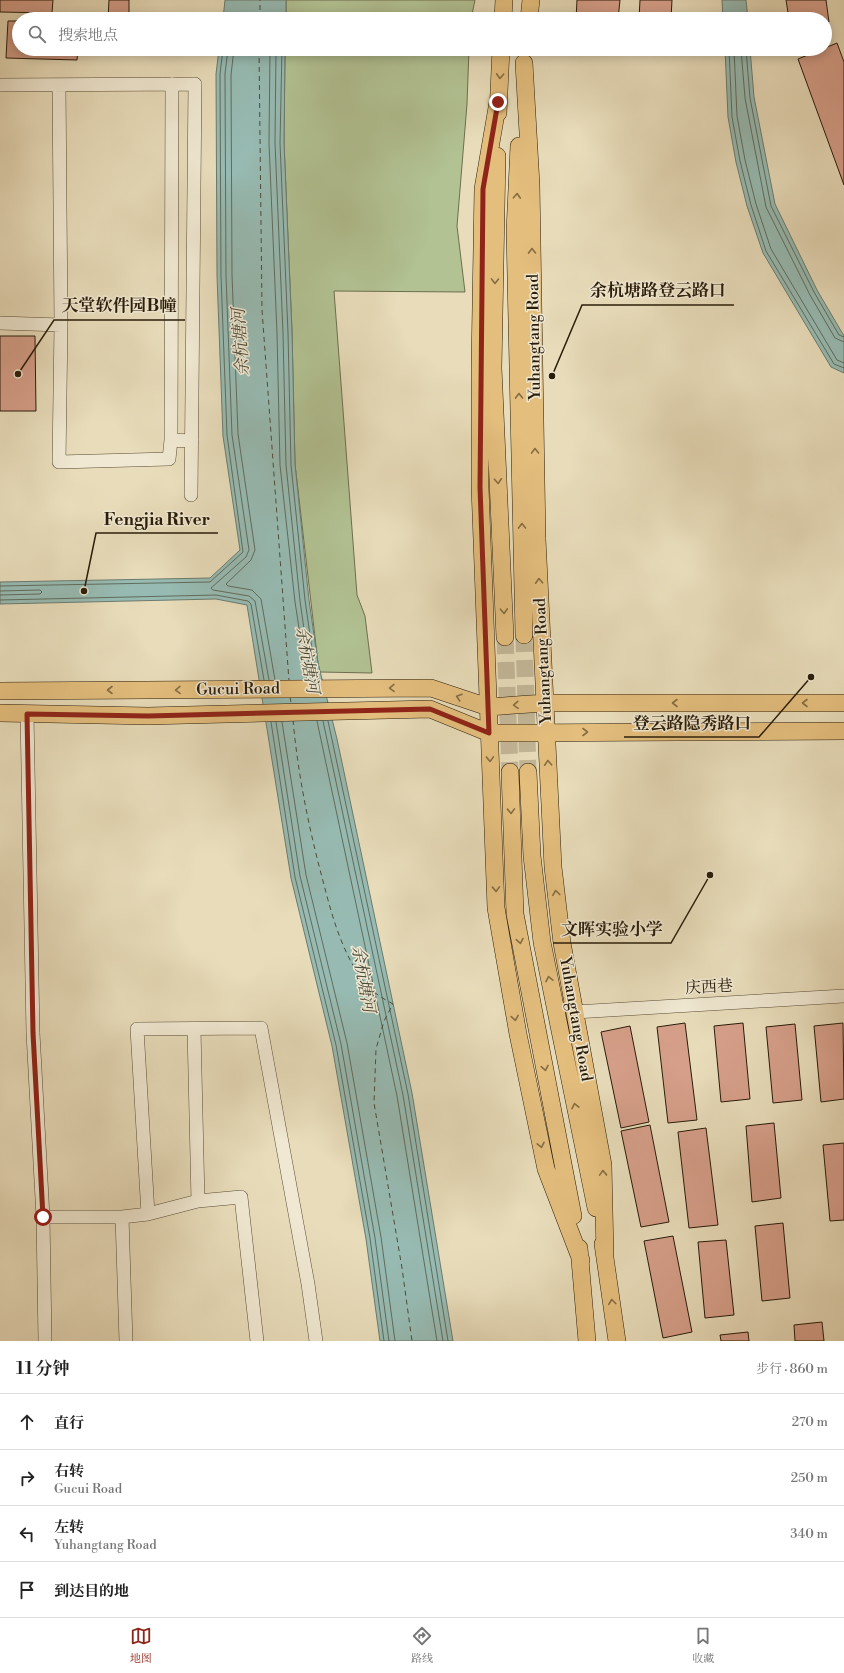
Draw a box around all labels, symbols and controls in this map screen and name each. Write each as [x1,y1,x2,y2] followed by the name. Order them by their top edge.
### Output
[12,12,832,56] search box
[26,23,48,45] icon: search
[58,26,118,45] text: 搜索地点
[495,73,504,79] one-way arrow
[489,93,507,111] route end
[512,193,521,200] one-way arrow
[528,248,536,254] one-way arrow
[523,274,545,401] street label: Yuhangtang Road
[582,276,734,305] callout: 余杭塘路登云路口
[491,278,499,284] one-way arrow
[590,280,726,302] text: 余杭塘路登云路口
[54,291,185,320] callout: 天堂软件园B幢
[62,295,176,317] text: 天堂软件园B幢
[227,304,254,377] water label: 余杭塘河
[514,393,523,399] one-way arrow
[531,448,540,454] one-way arrow
[494,478,503,484] one-way arrow
[96,504,218,533] callout: Fengjia River
[104,509,211,531] text: Fengjia River
[518,523,526,529] one-way arrow
[535,578,543,584] one-way arrow
[530,597,556,726] street label: Yuhangtang Road
[500,608,509,614] one-way arrow
[290,625,324,698] water label: 余杭塘河
[196,678,280,700] street label: Gucui Road
[389,684,395,692] one-way arrow
[107,686,113,695] one-way arrow
[175,686,181,694] one-way arrow
[456,693,463,702] one-way arrow
[672,699,678,707] one-way arrow
[802,699,808,707] one-way arrow
[513,700,519,709] one-way arrow
[624,708,759,737] callout: 登云路隐秀路口
[633,713,752,735] text: 登云路隐秀路口
[582,728,588,736] one-way arrow
[486,756,494,762] one-way arrow
[544,760,552,766] one-way arrow
[507,808,515,814] one-way arrow
[491,886,500,892] one-way arrow
[552,890,561,896] one-way arrow
[553,914,671,943] callout: 文晖实验小学
[561,919,663,941] text: 文晖实验小学
[515,938,524,944] one-way arrow
[346,944,380,1017] water label: 余杭塘河
[555,954,597,1083] street label: Yuhangtang Road
[546,976,554,982] one-way arrow
[685,976,733,998] street label: 庆西巷
[510,1015,519,1021] one-way arrow
[540,1065,548,1072] one-way arrow
[572,1103,580,1109] one-way arrow
[537,1142,545,1148] one-way arrow
[599,1170,607,1176] one-way arrow
[34,1208,52,1226] route start
[608,1299,617,1305] one-way arrow
[16,1358,70,1380] text: 11 分钟
[756,1361,828,1377] text: 步行 · 860 m
[16,1411,38,1433] icon: ahead
[54,1414,84,1433] text: 直行
[792,1414,828,1430] text: 270 m
[54,1462,84,1481] text: 右转
[16,1467,38,1489] icon: right
[791,1470,828,1486] text: 250 m
[54,1481,122,1497] text: Gucui Road
[54,1518,84,1537] text: 左转
[16,1523,38,1545] icon: left
[790,1526,828,1542] text: 340 m
[54,1537,157,1553] text: Yuhangtang Road
[16,1579,38,1601] icon: arrive
[54,1582,129,1601] text: 到达目的地
[130,1625,152,1666] tab: 地图
[411,1625,433,1666] tab: 路线
[692,1625,714,1666] tab: 收藏

